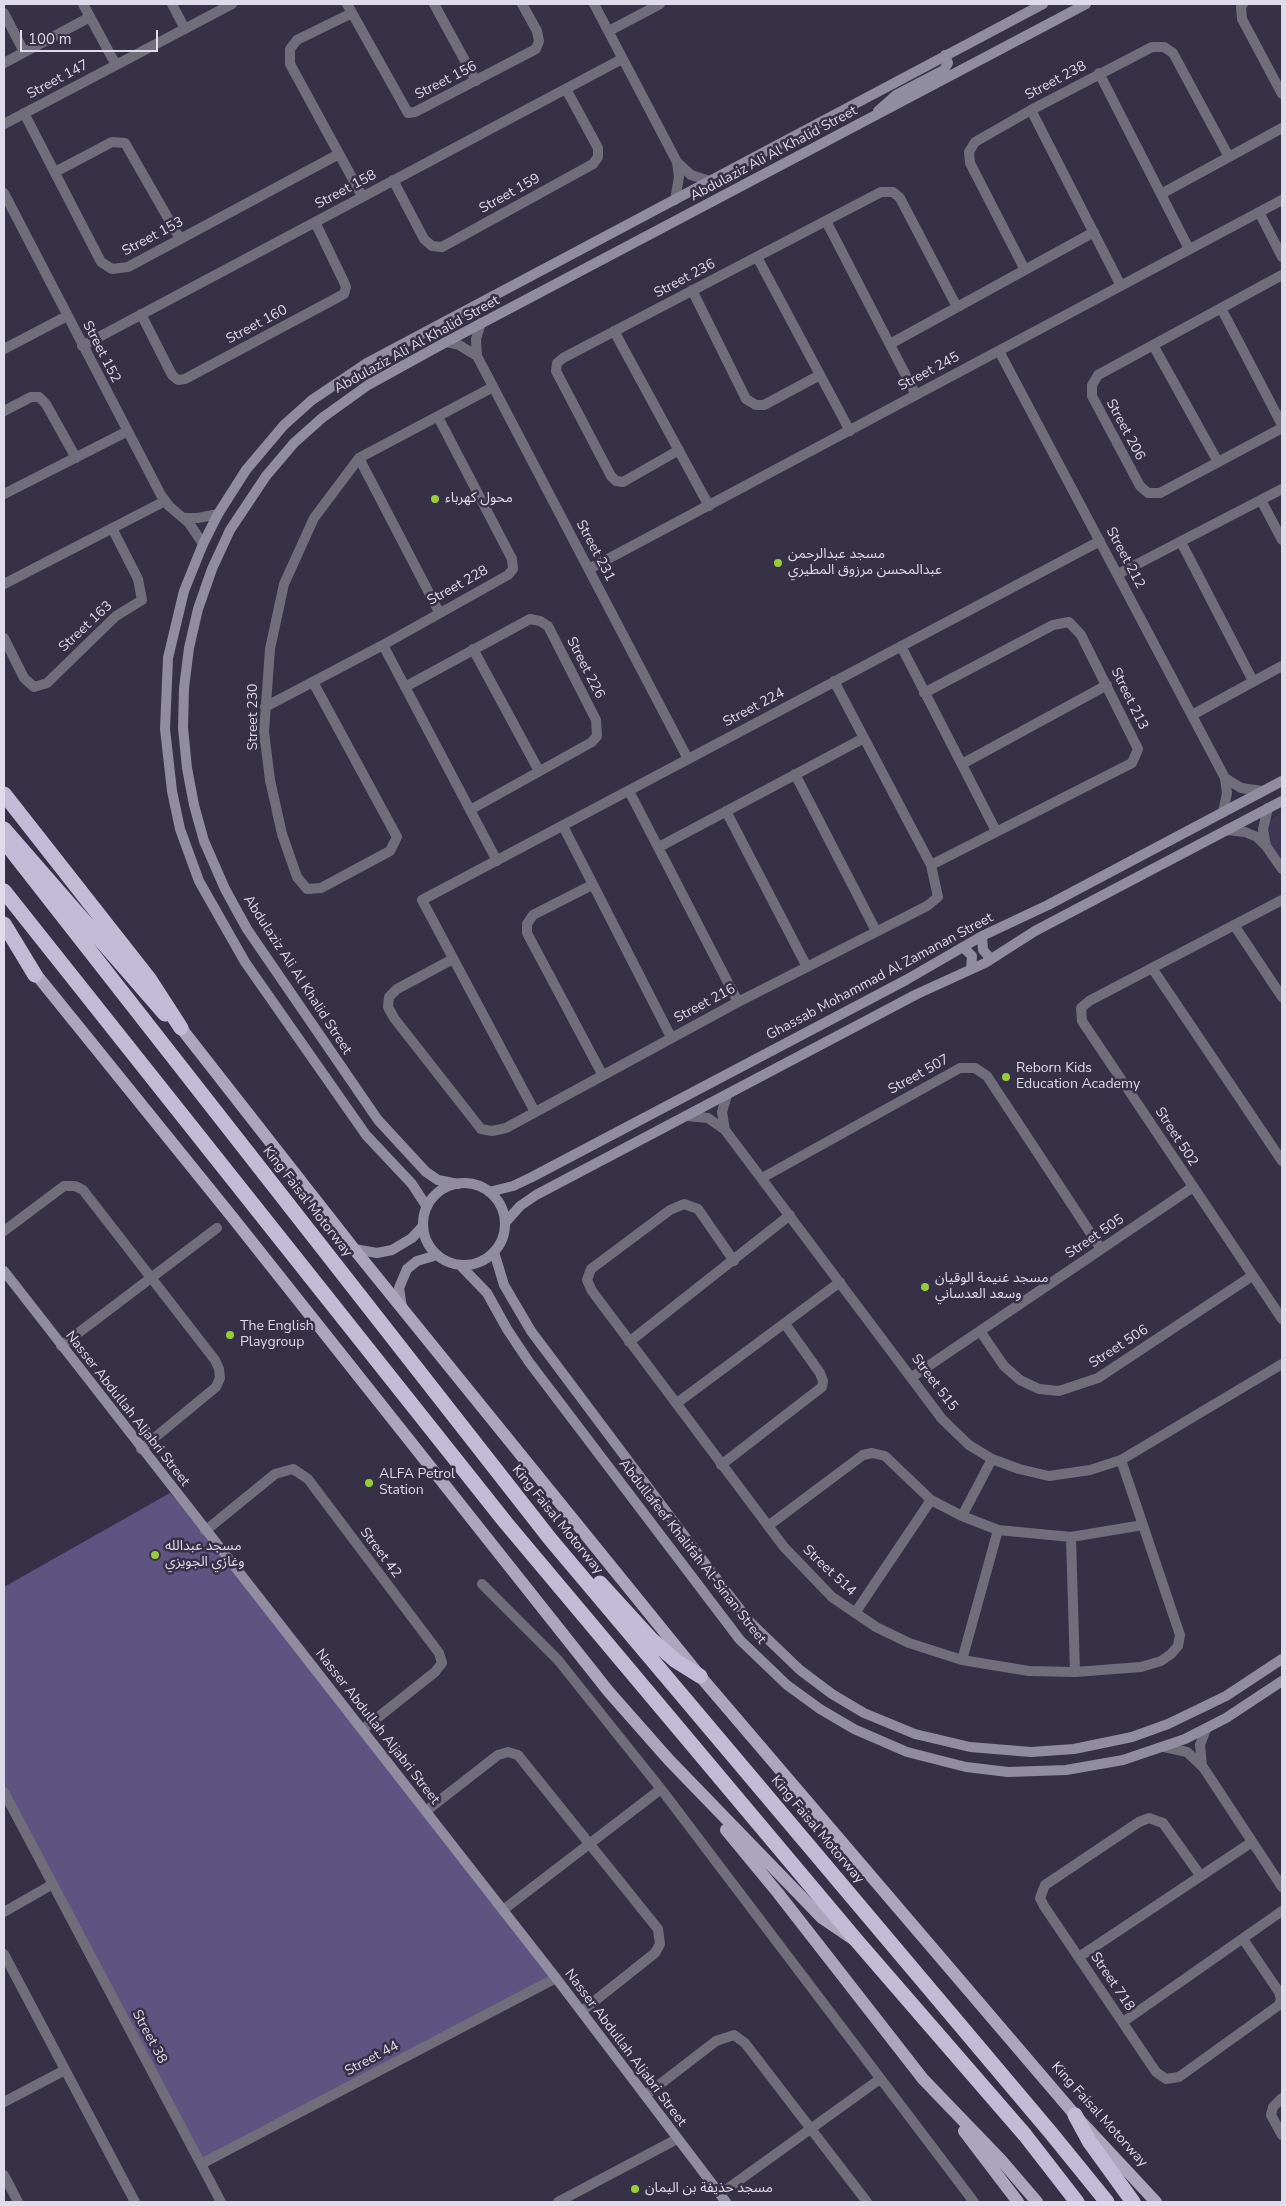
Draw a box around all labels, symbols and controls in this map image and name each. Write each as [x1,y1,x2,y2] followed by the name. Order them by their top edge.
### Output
[22,20,160,52] scale bar
[28,29,72,49] text: 100 m
[24,57,92,103] street label: Street 147
[412,58,480,104] street label: Street 156
[1022,58,1090,104] street label: Street 238
[688,103,860,205] street label: Abdulaziz Ali Al Khalid Street
[312,167,380,213] street label: Street 158
[477,170,543,218] street label: Street 159
[119,214,187,260] street label: Street 153
[651,256,719,302] street label: Street 236
[331,292,503,398] street label: Abdulaziz Ali Al Khalid Street
[223,302,291,348] street label: Street 160
[78,318,124,386] street label: Street 152
[895,349,963,395] street label: Street 245
[1102,396,1148,464] street label: Street 206
[445,491,513,507] place label: محول كهرباء
[429,493,441,505] marker: محول كهرباء
[572,517,618,585] street label: Street 231
[1102,524,1148,592] street label: Street 212
[788,547,942,580] place label: مسجد عبدالرحمن عبدالمحسن مرزوق المطيري
[772,557,784,569] marker: مسجد عبدالرحمن عبدالمحسن مرزوق المطيري
[425,562,491,610] street label: Street 228
[56,598,116,656] street label: Street 163
[562,634,608,702] street label: Street 226
[1107,665,1151,733] street label: Street 213
[246,684,262,750] street label: Street 230
[720,685,788,731] street label: Street 224
[239,892,355,1058] street label: Abdulaziz Ali Al Khalid Street
[764,910,996,1044] street label: Ghassab Mohammad Al Zamanan Street
[671,981,739,1027] street label: Street 216
[886,1051,952,1099] street label: Street 507
[1016,1061,1140,1094] place label: Reborn Kids Education Academy
[1000,1071,1012,1083] marker: Reborn Kids Education Academy
[1151,1104,1201,1170] street label: Street 502
[259,1143,355,1261] street label: King Faisal Motorway
[1063,1211,1127,1263] street label: Street 505
[935,1271,1048,1304] place label: مسجد غنيمة الوقيان وسعد العدساني
[919,1281,931,1293] marker: مسجد غنيمة الوقيان وسعد العدساني
[240,1319,314,1351] place label: The English Playgroup
[1086,1322,1152,1372] street label: Street 506
[61,1328,193,1490] street label: Nasser Abdullah Aljabri Street
[224,1329,236,1341] marker: The English Playgroup
[907,1351,961,1415] street label: Street 515
[615,1456,769,1648] street label: Abdullafeef Khalifah Al-Sinan Street
[508,1462,606,1578] street label: King Faisal Motorway
[379,1467,455,1500] place label: ALFA Petrol Station
[363,1477,375,1489] marker: ALFA Petrol Station
[356,1525,404,1581] street label: Street 42
[165,1539,245,1571] place label: مسجد عبدالله وغازي الجويزي
[799,1542,859,1600] street label: Street 514
[149,1549,161,1561] marker: مسجد عبدالله وغازي الجويزي
[311,1646,443,1808] street label: Nasser Abdullah Aljabri Street
[767,1773,867,1887] street label: King Faisal Motorway
[1086,1950,1138,2014] street label: Street 718
[560,1966,690,2130] street label: Nasser Abdullah Aljabri Street
[128,2007,170,2067] street label: Street 38
[342,2038,402,2080] street label: Street 44
[1047,2059,1151,2171] street label: King Faisal Motorway
[645,2181,773,2197] place label: مسجد حذيفة بن اليمان
[629,2183,641,2195] marker: مسجد حذيفة بن اليمان

